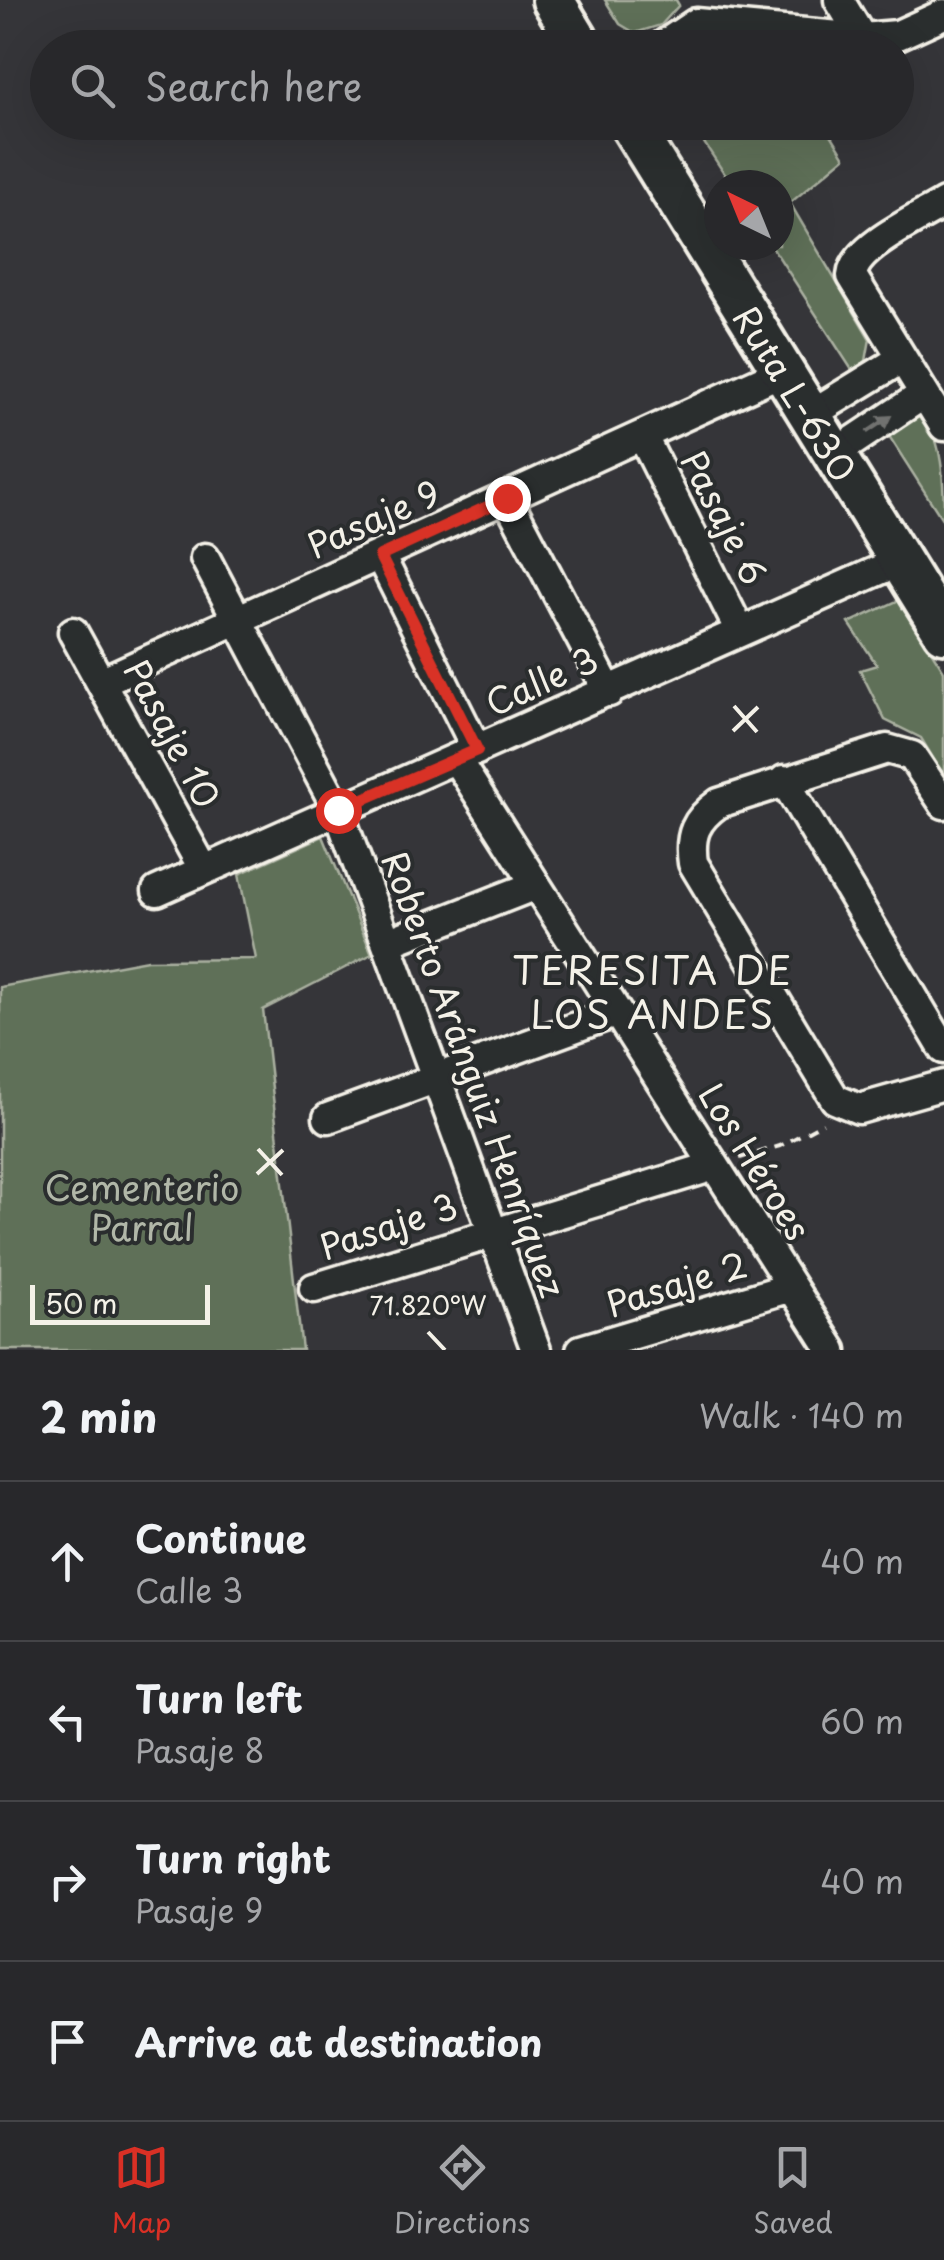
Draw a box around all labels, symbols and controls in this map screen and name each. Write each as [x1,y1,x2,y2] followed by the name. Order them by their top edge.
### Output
[30,30,914,140] search box
[145,57,362,114] text: Search here
[65,58,120,113] icon: search
[704,170,794,260] north arrow
[722,294,871,491] street label: Ruta L-630
[865,415,892,434] one-way arrow
[669,441,781,593] street label: Pasaje 6
[298,465,448,571] street label: Pasaje 9
[485,476,531,522] route end
[476,632,606,728] street label: Calle 3
[112,649,234,817] street label: Pasaje 10
[316,788,362,834] route start
[370,844,580,1304] street label: Roberto Aránguiz Henríquez
[512,941,794,1042] district label: TERESITA DE LOS ANDES
[687,1072,825,1250] street label: Los Héroes
[44,1160,240,1253] park label: Cementerio Parral
[312,1178,464,1272] street label: Pasaje 3
[599,1237,753,1329] street label: Pasaje 2
[30,1280,210,1324] scale bar
[45,1281,118,1324] text: 50 m
[370,1286,487,1324] text: 71.820°W
[40,1384,157,1447] text: 2 min
[699,1391,904,1439] text: Walk · 140 m
[135,1509,306,1566] text: Continue
[40,1534,95,1589] icon: ahead
[820,1537,904,1585] text: 40 m
[135,1566,243,1614] text: Calle 3
[135,1669,303,1726] text: Turn left
[40,1694,95,1749] icon: left
[820,1697,904,1745] text: 60 m
[135,1726,264,1774] text: Pasaje 8
[135,1829,331,1886] text: Turn right
[40,1854,95,1909] icon: right
[820,1857,904,1905] text: 40 m
[135,1886,263,1934] text: Pasaje 9
[135,2013,543,2070] text: Arrive at destination
[40,2014,95,2069] icon: arrive
[111,2140,171,2243] tab: Map
[394,2140,530,2243] tab: Directions
[753,2140,833,2243] tab: Saved

